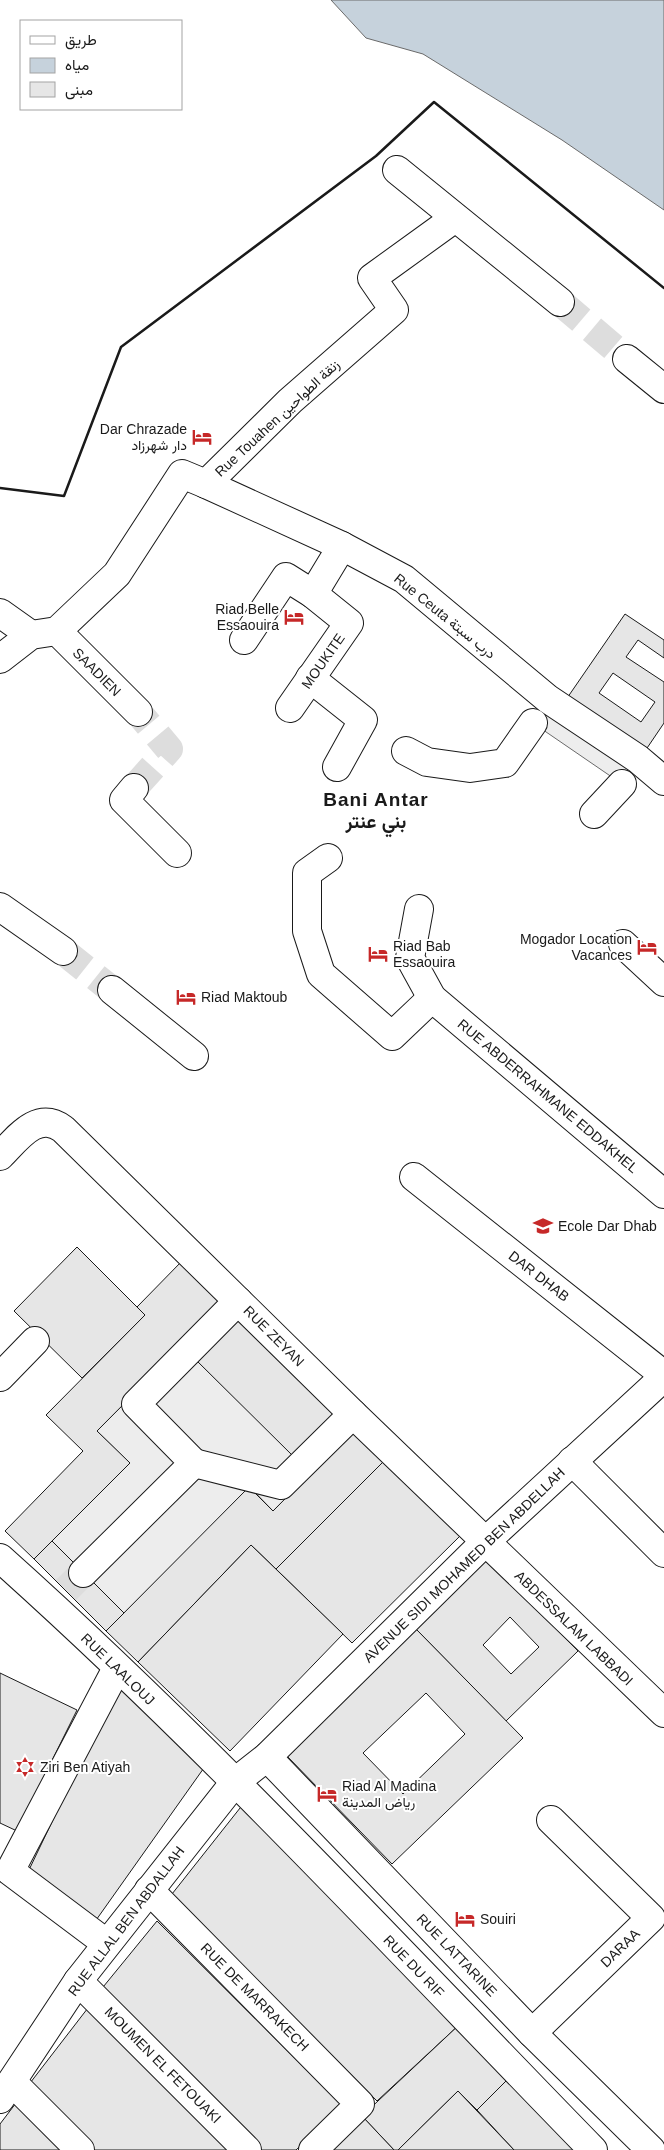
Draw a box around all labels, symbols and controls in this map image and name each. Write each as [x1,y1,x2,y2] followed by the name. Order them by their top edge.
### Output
[20,20,182,110] legend
[65,31,97,50] text: طريق
[65,56,89,74] text: مياه
[65,81,93,100] text: مبنى
[212,356,343,481] street label: Rue Touahen زنقة الطواحين
[100,421,187,454] place label: Dar Chrazade دار شهرزاد
[191,426,213,448] hotel icon: Dar Chrazade دار شهرزاد
[390,570,499,663] street label: Rue Ceuta درب سبتة
[215,601,279,633] place label: Riad Belle Essaouira
[283,606,305,628] hotel icon: Riad Belle Essaouira
[298,630,348,692] street label: MOUKITE
[70,645,124,699] street label: SAADIEN
[323,789,429,838] district label: Bani Antar بني عنتر
[520,931,632,963] place label: Mogador Location Vacances
[636,936,658,958] hotel icon: Mogador Location Vacances
[393,938,455,970] place label: Riad Bab Essaouira
[367,943,389,965] hotel icon: Riad Bab Essaouira
[175,986,197,1008] hotel icon: Riad Maktoub
[201,989,288,1005] place label: Riad Maktoub
[455,1016,642,1176] street label: RUE ABDERRAHMANE EDDAKHEL
[532,1215,554,1237] school or university icon: Ecole Dar Dhab
[558,1218,657,1234] place label: Ecole Dar Dhab
[506,1247,572,1305] street label: DAR DHAB
[240,1302,308,1370] street label: RUE ZEYAN
[360,1464,568,1666] street label: AVENUE SIDI MOHAMED BEN ABDELLAH
[512,1567,636,1689] street label: ABDESSALAM LABBADI
[78,1630,158,1708] street label: RUE LAALOUJ
[14,1756,36,1778] synagogue icon: Ziri Ben Atiyah
[40,1759,130,1775] place label: Ziri Ben Atiyah
[342,1778,436,1811] place label: Riad Al Madina رياض المدينة
[316,1783,338,1805] hotel icon: Riad Al Madina رياض المدينة
[65,1843,187,1999] street label: RUE ALLAL BEN ABDALLAH
[454,1908,476,1930] hotel icon: Souiri
[414,1910,500,2000] street label: RUE LATTARINE
[480,1911,516,1927] place label: Souiri
[597,1925,643,1971] street label: DARAA
[380,1932,448,2000] street label: RUE DU RIF
[198,1940,312,2054] street label: RUE DE MARRAKECH
[102,2004,224,2126] street label: MOUMEN EL FETOUAKI

